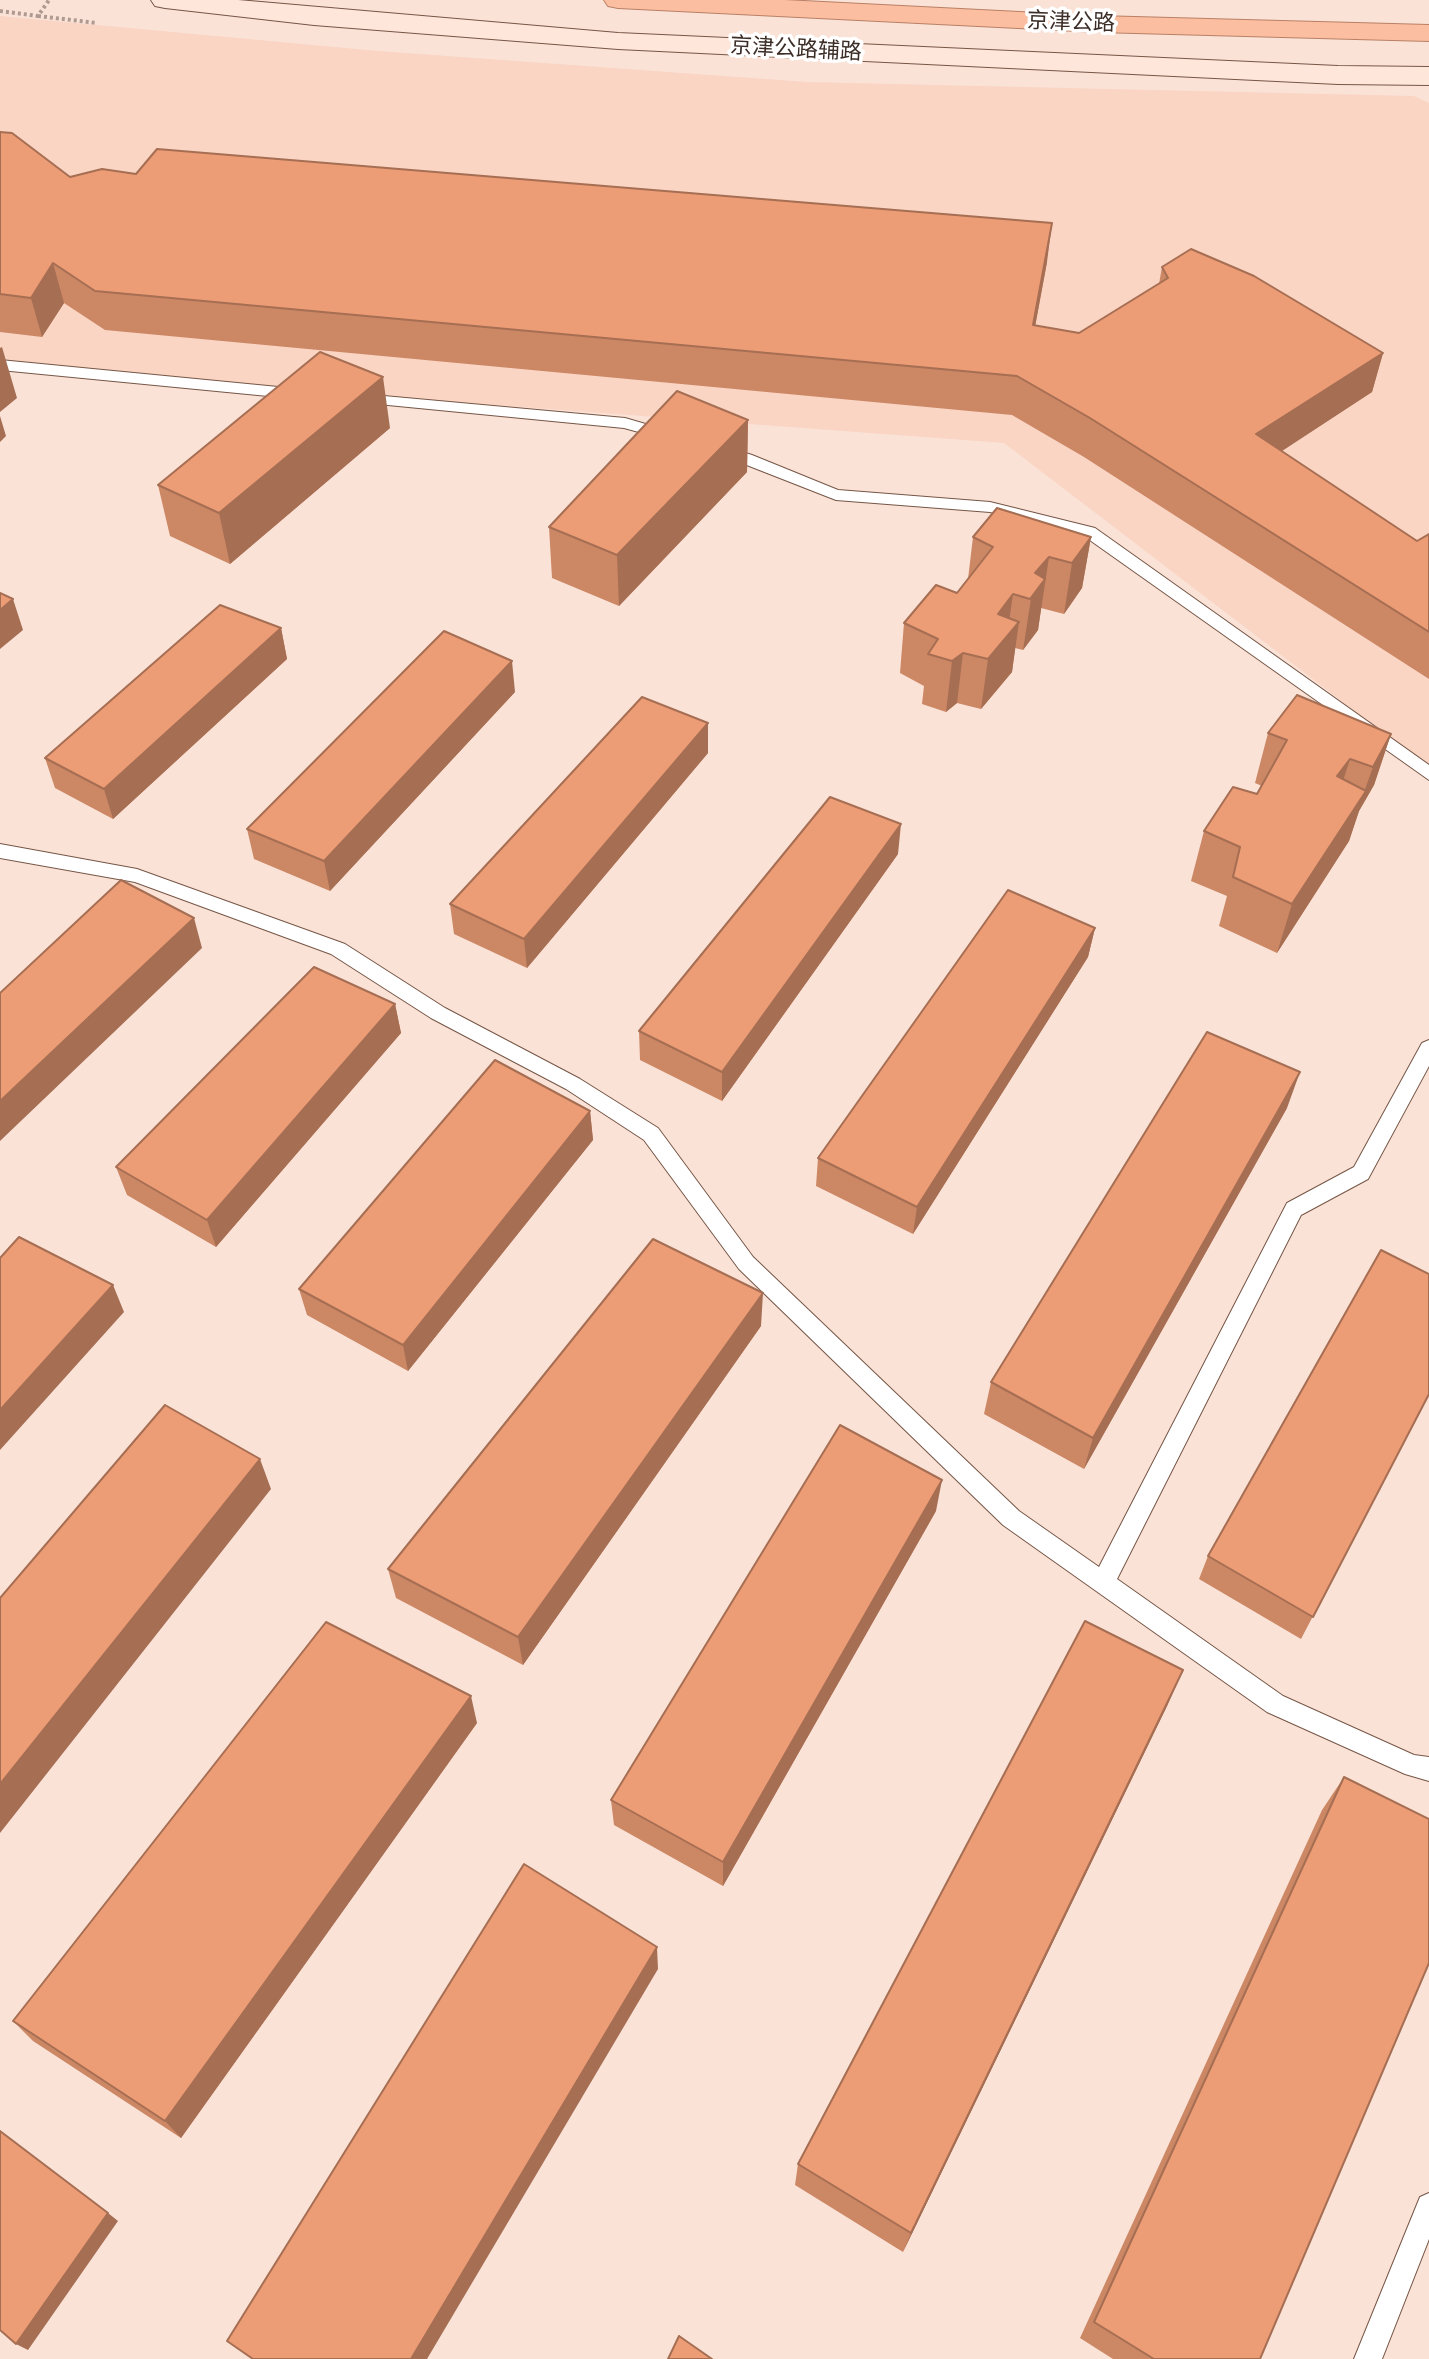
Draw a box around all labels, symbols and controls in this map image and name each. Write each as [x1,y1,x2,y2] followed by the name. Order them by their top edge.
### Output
[1027,7,1115,37] street label: 京津公路
[729,32,863,66] street label: 京津公路辅路

